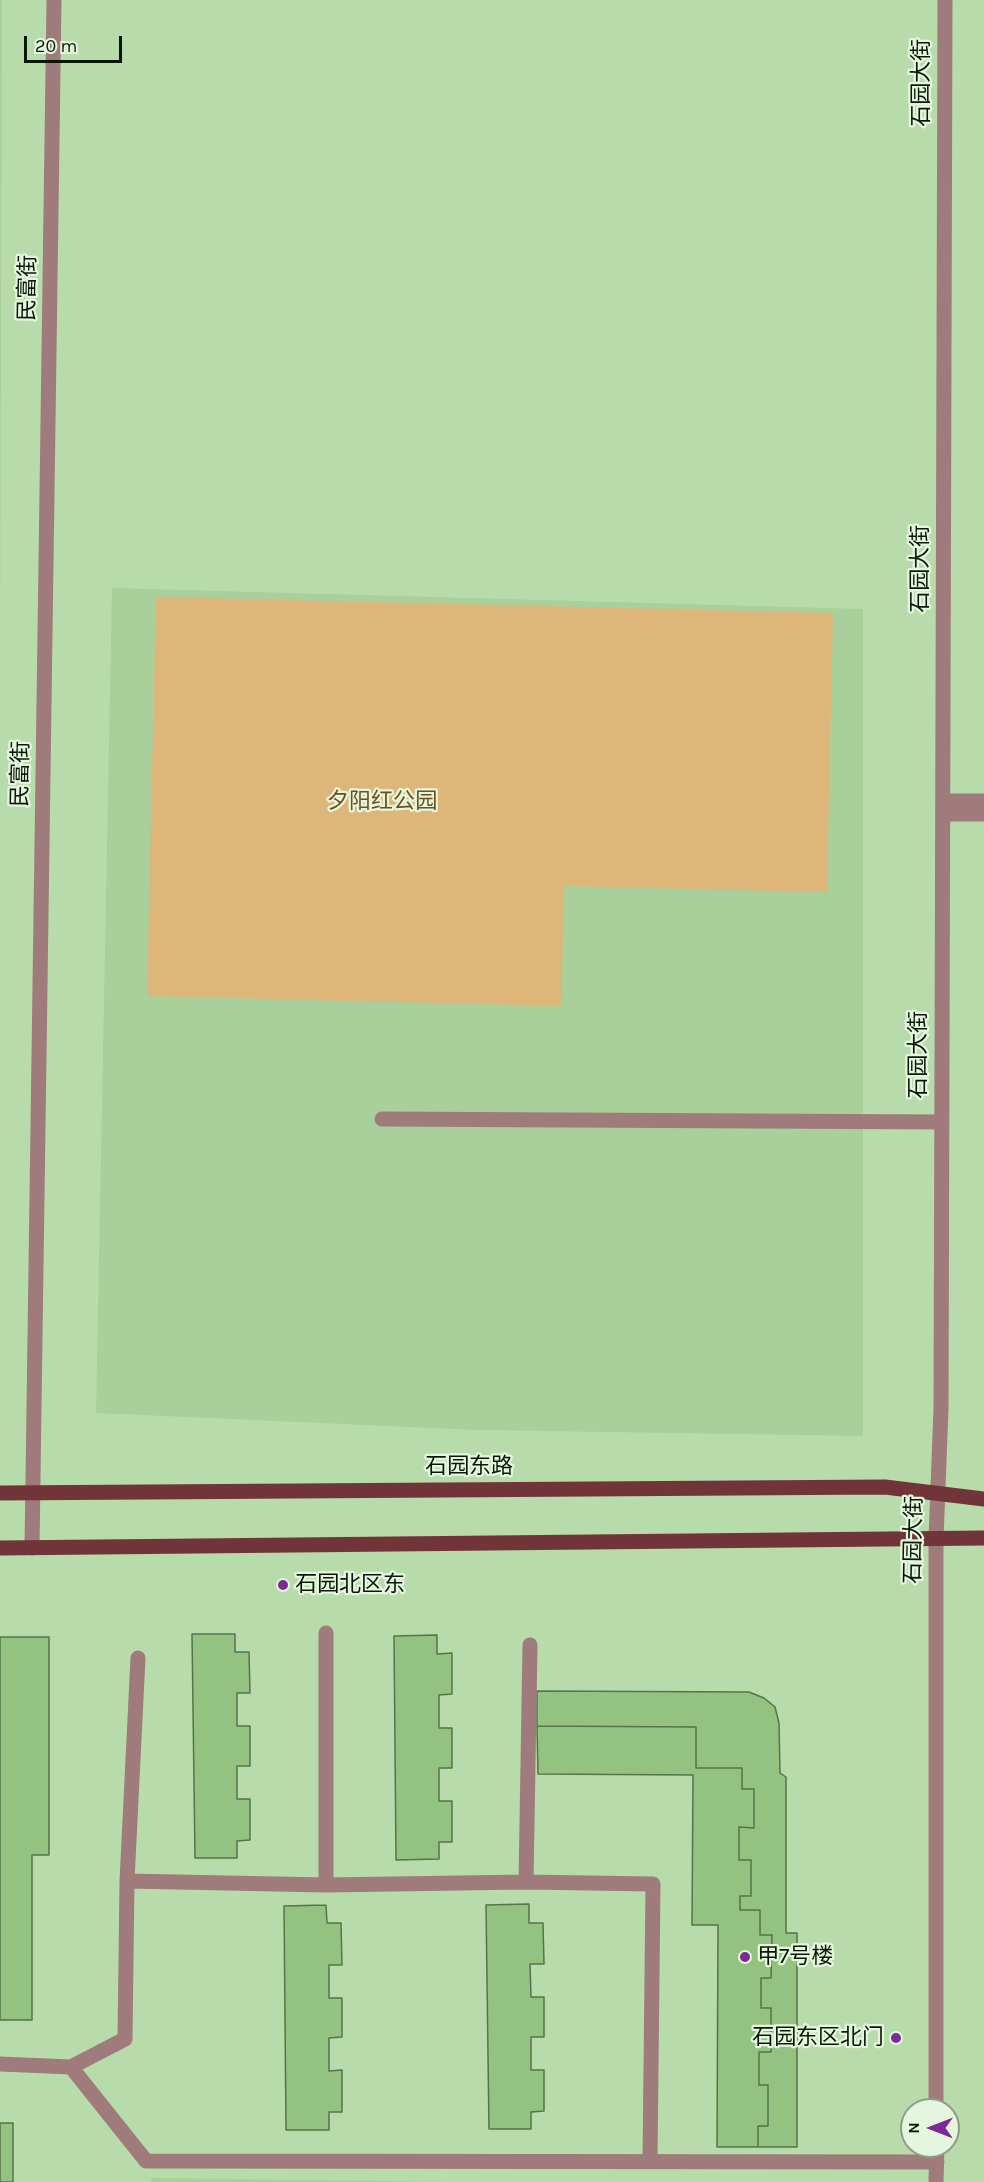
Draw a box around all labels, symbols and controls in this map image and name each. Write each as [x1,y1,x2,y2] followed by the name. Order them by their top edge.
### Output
[27,24,124,62] scale bar
[35,35,77,57] text: 20 m
[909,39,935,127] street label: 石园大街
[14,255,42,321] street label: 民富街
[908,525,934,613] street label: 石园大街
[7,741,35,807] street label: 民富街
[327,789,437,815] park label: 夕阳红公园
[906,1011,932,1099] street label: 石园大街
[425,1454,513,1480] street label: 石园东路
[900,1496,928,1584] street label: 石园大街
[295,1572,405,1598] place label: 石园北区东
[276,1578,290,1592] marker: 石园北区东
[757,1944,833,1970] place label: 甲7号楼
[738,1950,752,1964] marker: 甲7号楼
[752,2025,884,2051] place label: 石园东区北门
[889,2031,903,2045] marker: 石园东区北门
[900,2098,960,2158] north arrow
[904,2122,923,2134] text: N

